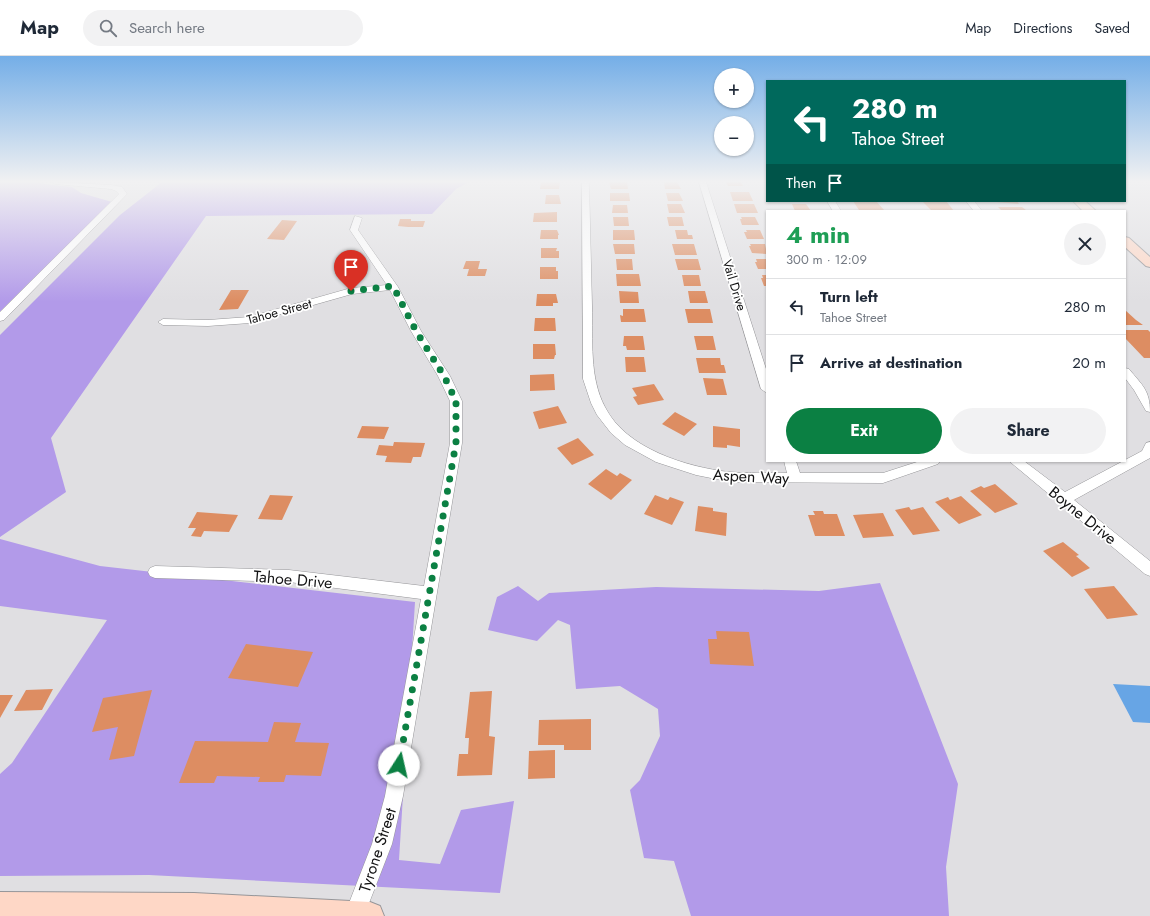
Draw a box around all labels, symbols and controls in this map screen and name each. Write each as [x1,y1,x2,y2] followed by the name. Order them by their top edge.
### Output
[83,10,363,46] search box
[20,14,59,41] text: Map
[97,17,119,39] icon: search
[129,17,205,39] text: Search here
[965,18,991,38] text: Map
[1013,18,1073,38] text: Directions
[1095,18,1130,38] text: Saved
[714,68,754,156] map controls
[714,68,754,108] button: +
[852,88,938,129] text: 280 m
[786,96,838,148] icon: left
[714,116,754,156] button: −
[852,126,944,152] text: Tahoe Street
[786,172,816,194] text: Then
[824,172,846,194] icon: arrive
[786,217,850,252] text: 4 min
[1064,223,1106,265] button: close
[334,250,368,291] pin
[786,250,867,269] text: 300 m · 12:09
[340,256,362,278] icon: arrive
[718,257,751,313] street label: Vail Drive
[820,286,878,308] text: Turn left
[245,293,315,329] street label: Tahoe Street
[786,296,808,318] icon: left
[1064,296,1106,318] text: 280 m
[820,308,887,327] text: Tahoe Street
[786,352,808,374] icon: arrive
[820,352,962,374] text: Arrive at destination
[1072,352,1106,374] text: 20 m
[786,408,942,454] button: Exit
[950,408,1106,454] button: Share
[712,463,791,490] street label: Aspen Way
[1044,481,1122,550] street label: Boyne Drive
[252,565,333,594] street label: Tahoe Drive
[378,744,420,786] position arrow
[353,805,402,895] street label: Tyrone Street

